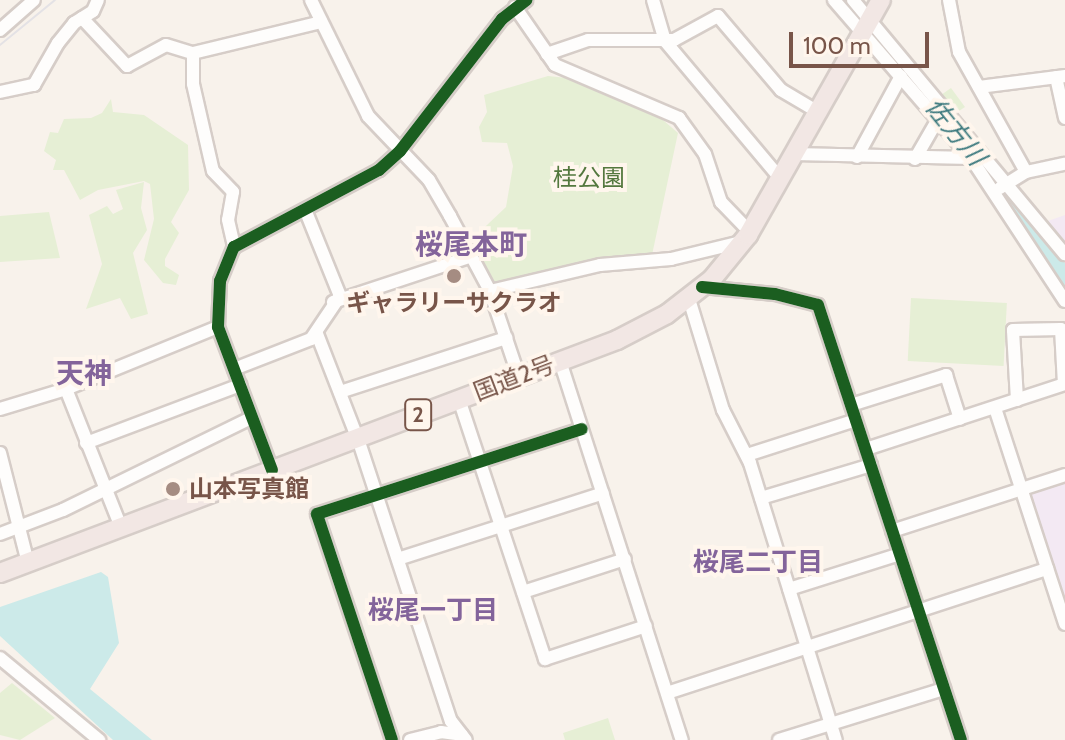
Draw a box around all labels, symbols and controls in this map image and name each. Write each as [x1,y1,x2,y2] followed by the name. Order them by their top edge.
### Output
[793,16,933,66] scale bar
[803,31,871,60] text: 100 m
[918,92,992,172] water label: 佐方川
[553,164,625,192] park label: 桂公園
[415,227,527,261] district label: 桜尾本町
[445,267,463,285] marker: ギャラリーサクラオ
[346,289,562,317] place label: ギャラリーサクラオ
[469,349,559,407] street label: 国道2号
[56,356,112,390] district label: 天神
[404,397,432,433] road number: 2
[189,475,309,503] place label: 山本写真館
[164,480,182,498] marker: 山本写真館
[693,547,823,579] district label: 桜尾二丁目
[368,595,498,627] district label: 桜尾一丁目

